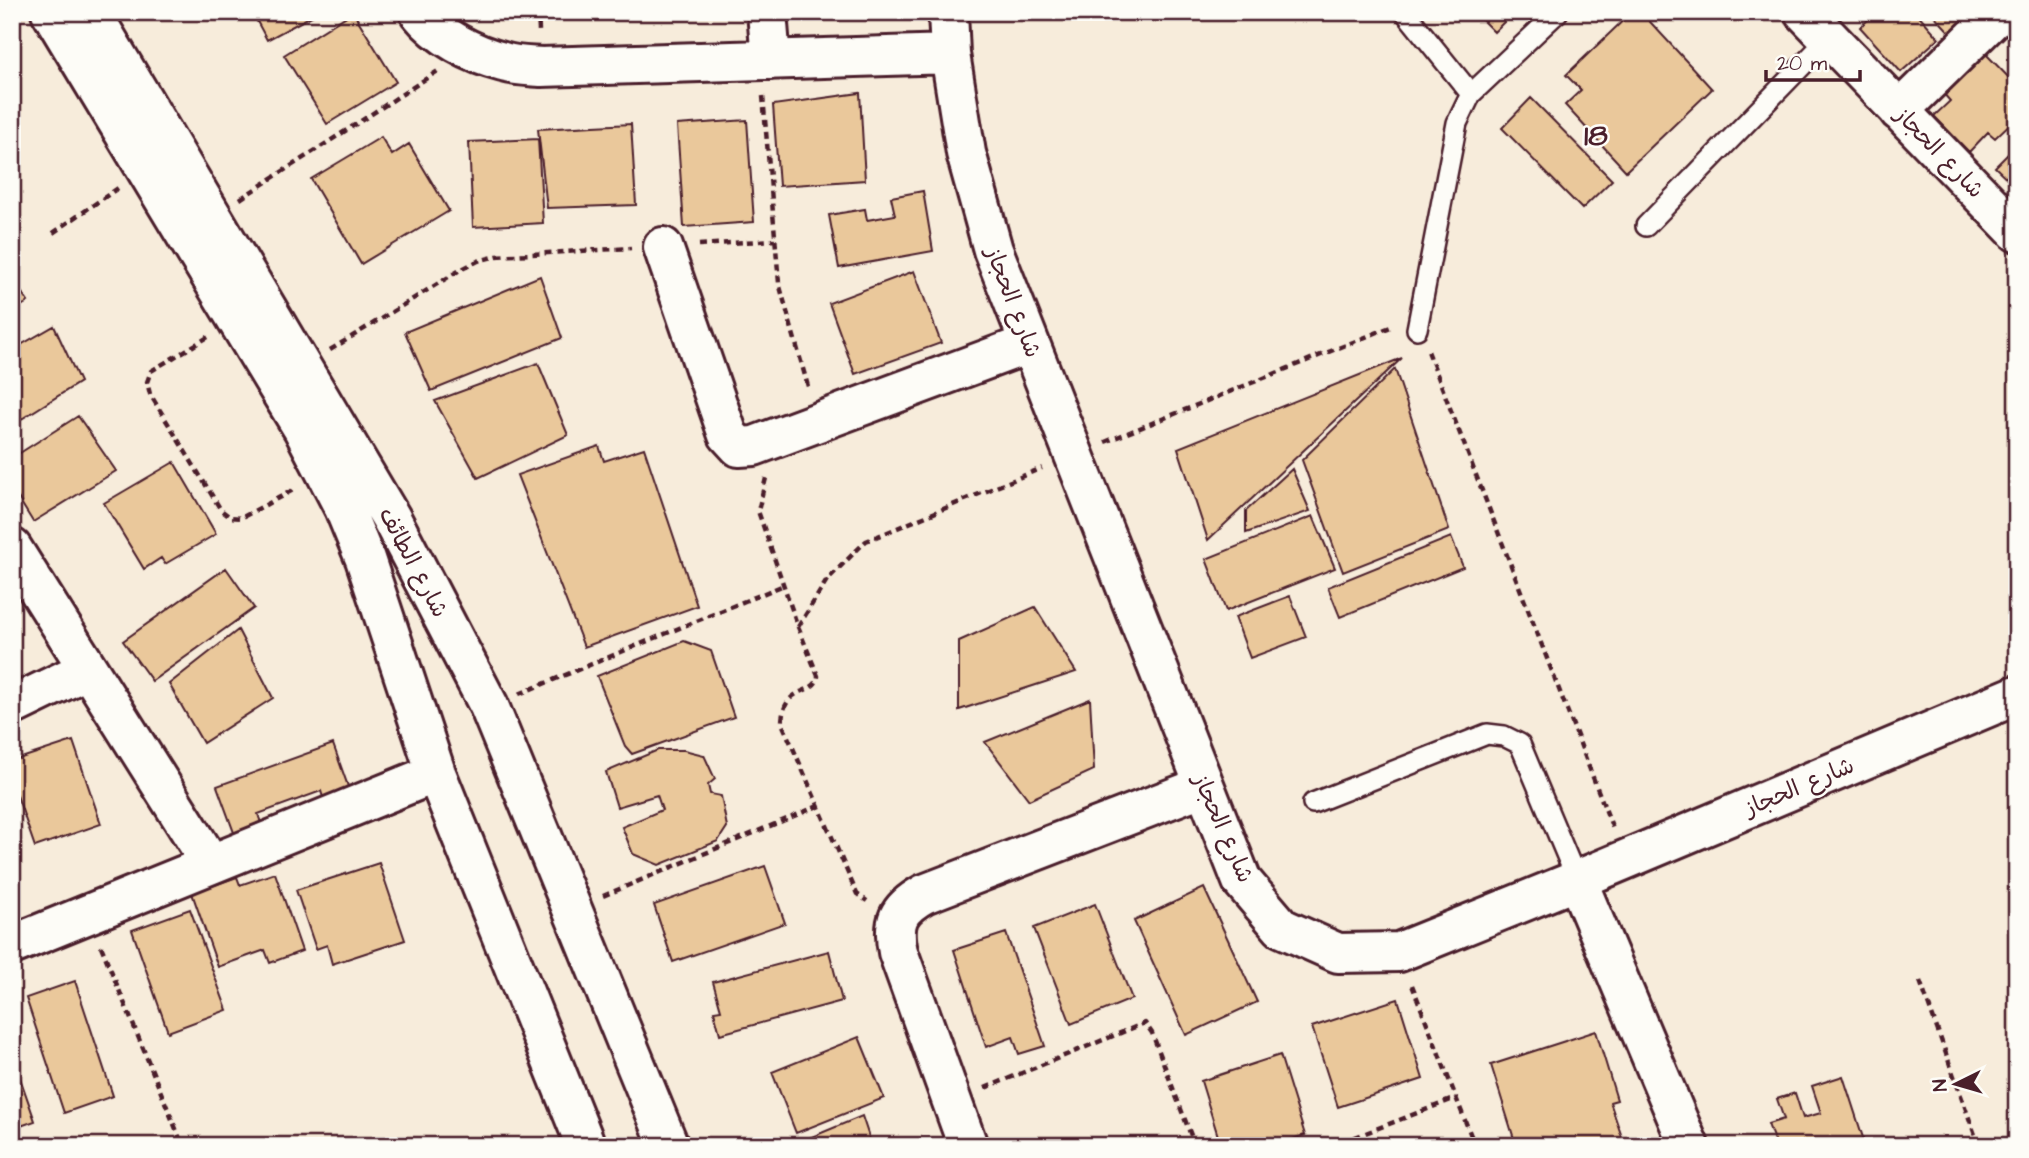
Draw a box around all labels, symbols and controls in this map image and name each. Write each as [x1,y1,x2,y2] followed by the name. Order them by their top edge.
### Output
[1766,38,1861,82] scale bar
[1777,49,1828,78] text: 20 m
[1886,98,1991,206] street label: شارع الحجاز
[1584,115,1608,157] district label: 18
[977,241,1049,362] street label: شارع الحجاز
[371,502,456,623] street label: شارع الطائف
[1738,750,1859,825] street label: شارع الحجاز
[1184,767,1261,888] street label: شارع الحجاز
[1920,1050,1990,1120] north arrow
[1927,1078,1955,1092] text: N

